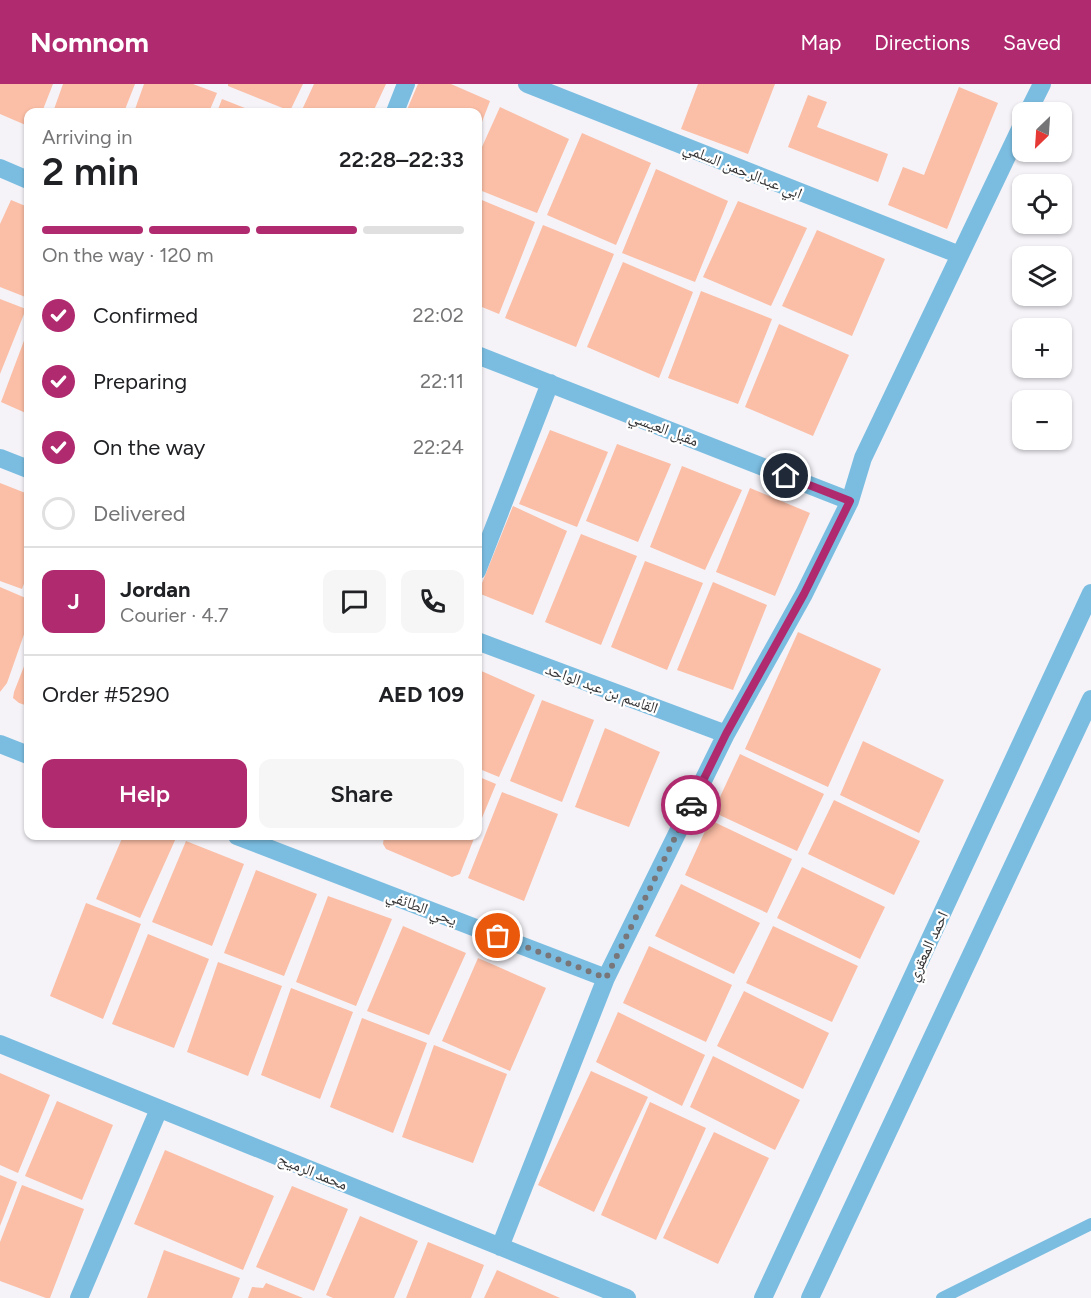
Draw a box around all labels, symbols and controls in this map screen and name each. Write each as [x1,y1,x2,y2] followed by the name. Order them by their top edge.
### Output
[30,25,149,59] text: Nomnom
[800,30,841,55] text: Map
[874,30,970,55] text: Directions
[1003,30,1061,55] text: Saved
[1012,102,1072,162] north arrow
[1012,102,1072,450] map controls
[42,125,132,149] text: Arriving in
[679,138,805,206] street label: ابي عبدالرحمن السلمي
[339,146,464,173] text: 22:28–22:33
[42,148,139,195] text: 2 min
[1012,174,1072,234] button: locate
[42,243,213,267] text: On the way · 120 m
[1012,246,1072,306] button: layers
[42,299,75,332] icon: check
[93,302,198,329] text: Confirmed
[413,303,464,327] text: 22:02
[1012,318,1072,378] button: +
[42,365,75,398] icon: check
[93,368,187,395] text: Preparing
[420,369,464,393] text: 22:11
[1012,390,1072,450] button: −
[625,407,701,453] street label: مقبل العيسي
[42,431,75,464] icon: check
[93,434,205,461] text: On the way
[413,435,464,459] text: 22:24
[760,450,811,501] pin
[769,459,802,492] icon: home
[93,500,186,527] text: Delivered
[323,570,386,633] button: chat
[401,570,464,633] button: phone
[120,576,191,603] text: Jordan
[67,588,80,615] text: J
[120,603,229,627] text: Courier · 4.7
[543,659,661,719] street label: القاسم بن عبد الواحد
[42,681,170,708] text: Order #5290
[378,681,464,708] text: AED 109
[42,759,247,828] button: Help
[259,759,464,828] button: Share
[661,775,721,835] courier
[675,789,708,822] icon: car
[383,885,460,932] street label: يحي الطائفي
[903,908,955,986] street label: احمد المعقري
[472,910,523,961] pin
[481,919,514,952] icon: bag
[275,1149,350,1195] street label: محمد الرميح

